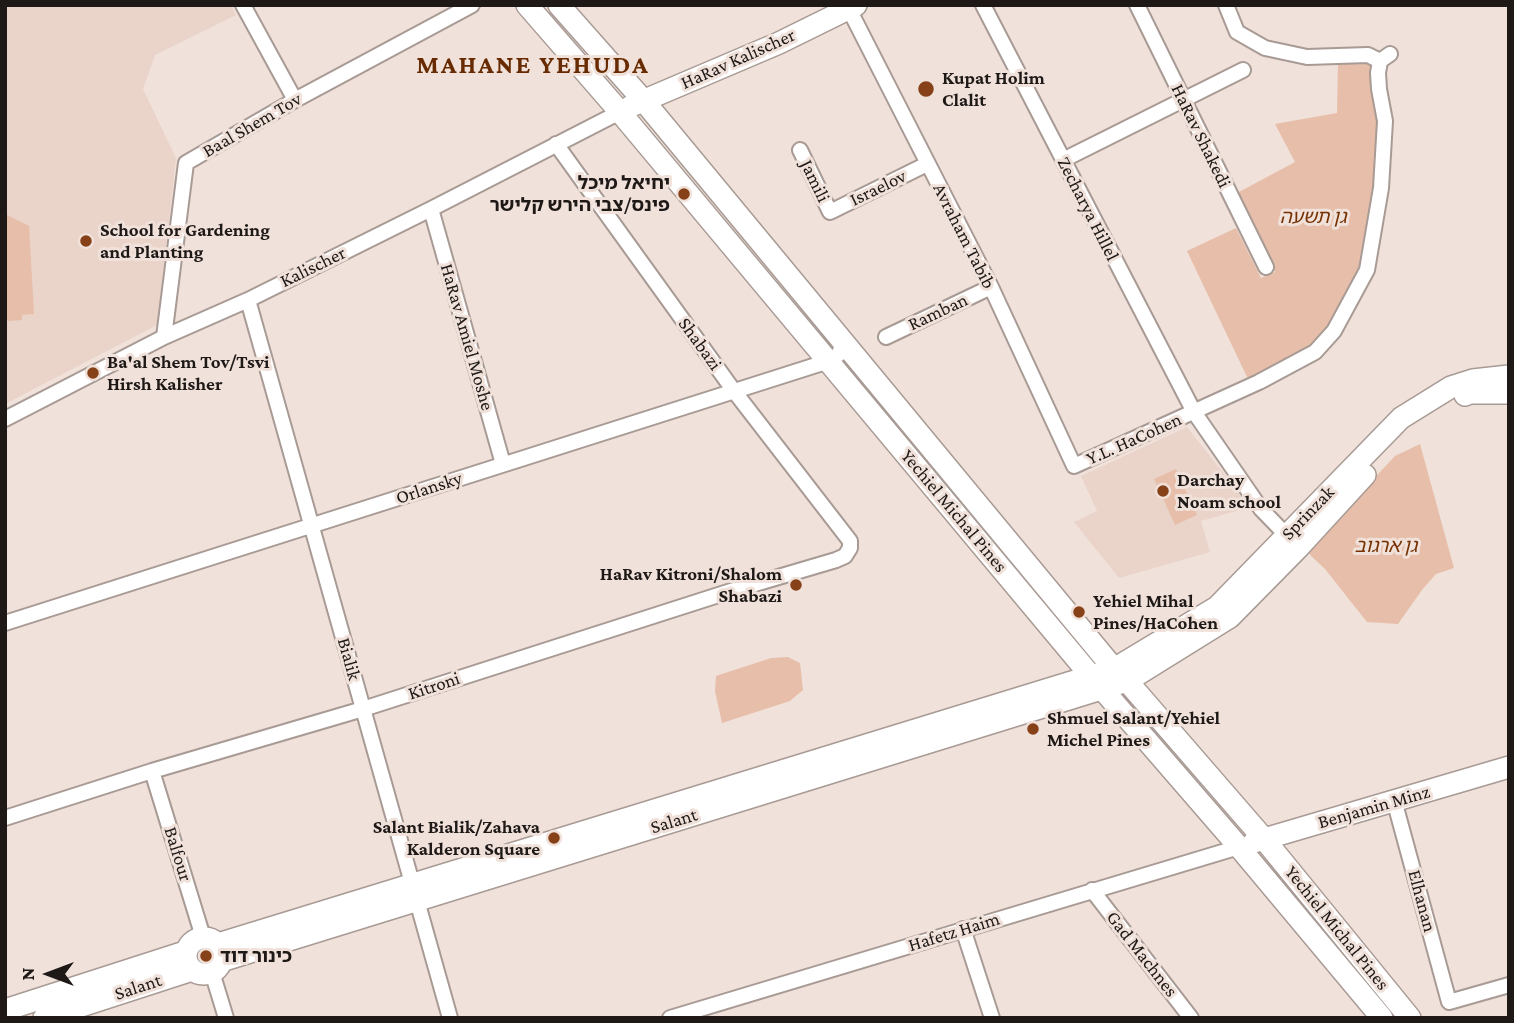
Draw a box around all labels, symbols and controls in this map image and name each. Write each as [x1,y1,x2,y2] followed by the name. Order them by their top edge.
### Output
[677,24,799,94] street label: HaRav Kalischer
[418,49,648,81] district label: MAHANE YEHUDA
[942,67,1045,111] place label: Kupat Holim Clalit
[916,79,936,99] marker: Kupat Holim Clalit
[1166,80,1236,192] street label: HaRav Shakedi
[198,87,306,163] street label: Baal Shem Tov
[1052,153,1124,265] street label: Zecharya Hillel
[795,156,835,206] street label: Jamili
[846,165,910,211] street label: Israelov
[490,172,670,216] place label: יחיאל מיכל פינס/צבי הירש קלישר
[928,180,1000,292] street label: Avraham Tabib
[676,186,692,202] marker: יחיאל מיכל פינס/צבי הירש קלישר
[1280,206,1346,228] park label: גן תשעה
[100,219,270,263] place label: School for Gardening and Planting
[78,233,94,249] marker: School for Gardening and Planting
[277,241,349,293] street label: Kalischer
[435,261,499,413] street label: HaRav Amiel Moshe
[905,288,971,336] street label: Ramban
[673,313,727,375] street label: Shabazi
[107,351,270,395] place label: Ba'al Shem Tov/Tsvi Hirsh Kalisher
[85,365,101,381] marker: Ba'al Shem Tov/Tsvi Hirsh Kalisher
[1083,408,1185,470] street label: Y.L. HaCohen
[896,445,1012,577] street label: Yechiel Michal Pines
[393,467,465,509] street label: Orlansky
[1177,469,1281,513] place label: Darchay Noam school
[1277,481,1339,545] street label: Sprinzak
[1155,483,1171,499] marker: Darchay Noam school
[1355,535,1417,557] park label: גן ארגוב
[600,563,782,607] place label: HaRav Kitroni/Shalom Shabazi
[788,577,804,593] marker: HaRav Kitroni/Shalom Shabazi
[1093,590,1218,634] place label: Yehiel Mihal Pines/HaCohen
[1071,604,1087,620] marker: Yehiel Mihal Pines/HaCohen
[332,635,366,683] street label: Bialik
[405,667,463,705] street label: Kitroni
[1047,707,1220,751] place label: Shmuel Salant/Yehiel Michel Pines
[1025,721,1041,737] marker: Shmuel Salant/Yehiel Michel Pines
[1315,780,1433,834] street label: Benjamin Minz
[648,803,700,839] street label: Salant
[373,816,540,860] place label: Salant Bialik/Zahava Kalderon Square
[159,824,197,884] street label: Balfour
[546,830,562,846] marker: Salant Bialik/Zahava Kalderon Square
[1280,861,1394,995] street label: Yechiel Michal Pines
[1403,867,1441,935] street label: Elhanan
[1101,906,1183,1002] street label: Gad Machnes
[905,907,1003,957] street label: Hafetz Haim
[14,939,84,1009] north arrow
[220,945,292,967] place label: כינור דוד
[198,948,214,964] marker: כינור דוד
[17,968,38,980] text: N
[112,969,164,1005] street label: Salant

